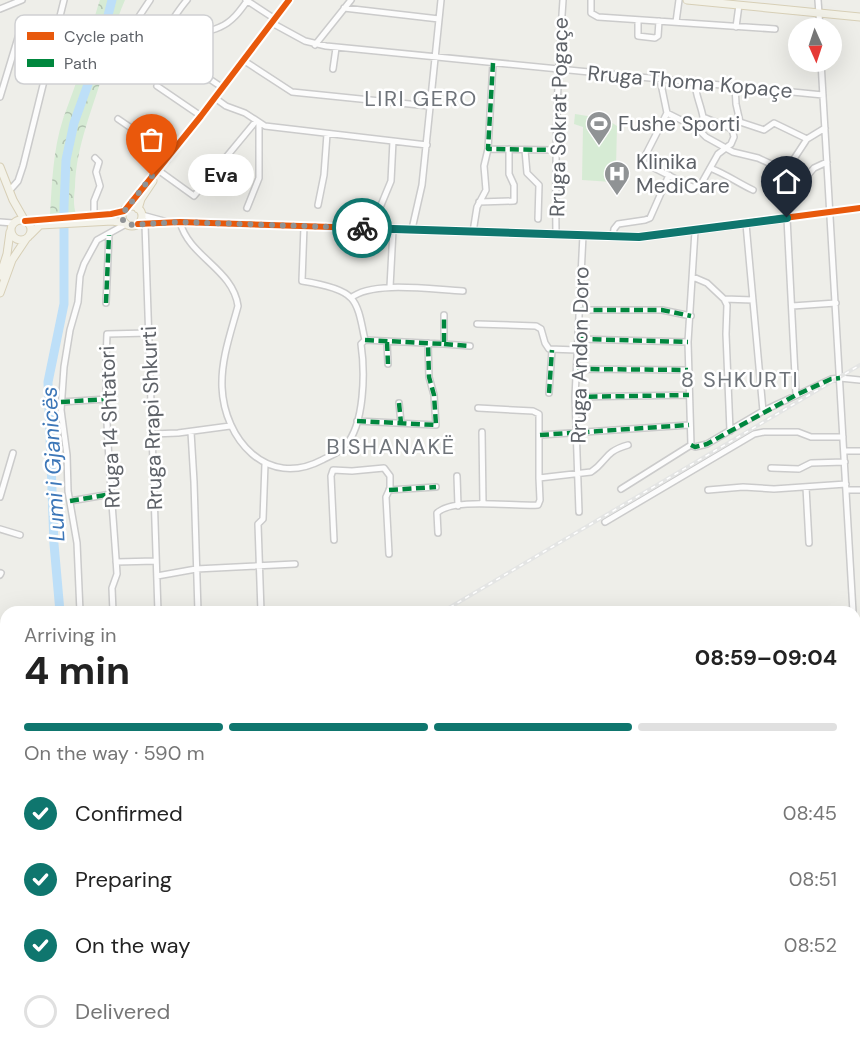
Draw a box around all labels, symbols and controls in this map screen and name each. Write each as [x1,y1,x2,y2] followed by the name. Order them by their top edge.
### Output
[15,15,213,84] legend
[543,17,575,217] street label: Rruga Sokrat Pogaçe
[788,18,842,72] north arrow
[788,18,842,72] map controls
[64,26,144,47] text: Cycle path
[64,53,97,74] text: Path
[586,59,794,105] street label: Rruga Thoma Kopaçe
[364,84,478,113] district label: LIRI GERO
[584,109,614,147] sports icon: Fushe Sporti
[618,110,740,138] place label: Fushe Sporti
[126,114,177,176] pin
[135,123,168,156] icon: bag
[636,148,730,200] place label: Klinika MediCare
[188,155,254,197] callout: Eva
[761,156,812,218] pin
[602,159,632,197] hospital icon: Klinika MediCare
[204,162,238,188] text: Eva
[770,165,803,198] icon: home
[332,198,392,258] courier
[346,212,379,245] icon: bike
[564,266,596,444] street label: Rruga Andon Doro
[135,325,169,511] street label: Rruga Rrapi Shkurti
[93,345,127,509] street label: Rruga 14 Shtatori
[681,365,799,394] district label: 8 SHKURTI
[34,386,72,542] water label: Lumi i Gjanicës
[326,432,456,461] district label: BISHANAKË
[24,622,116,648] text: Arriving in
[695,643,837,672] text: 08:59–09:04
[24,645,130,696] text: 4 min
[24,740,205,766] text: On the way · 590 m
[24,797,57,830] icon: check
[75,799,183,828] text: Confirmed
[783,800,837,826] text: 08:45
[24,863,57,896] icon: check
[75,865,172,894] text: Preparing
[789,866,837,892] text: 08:51
[24,929,57,962] icon: check
[75,931,190,960] text: On the way
[784,932,837,958] text: 08:52
[75,997,170,1026] text: Delivered

